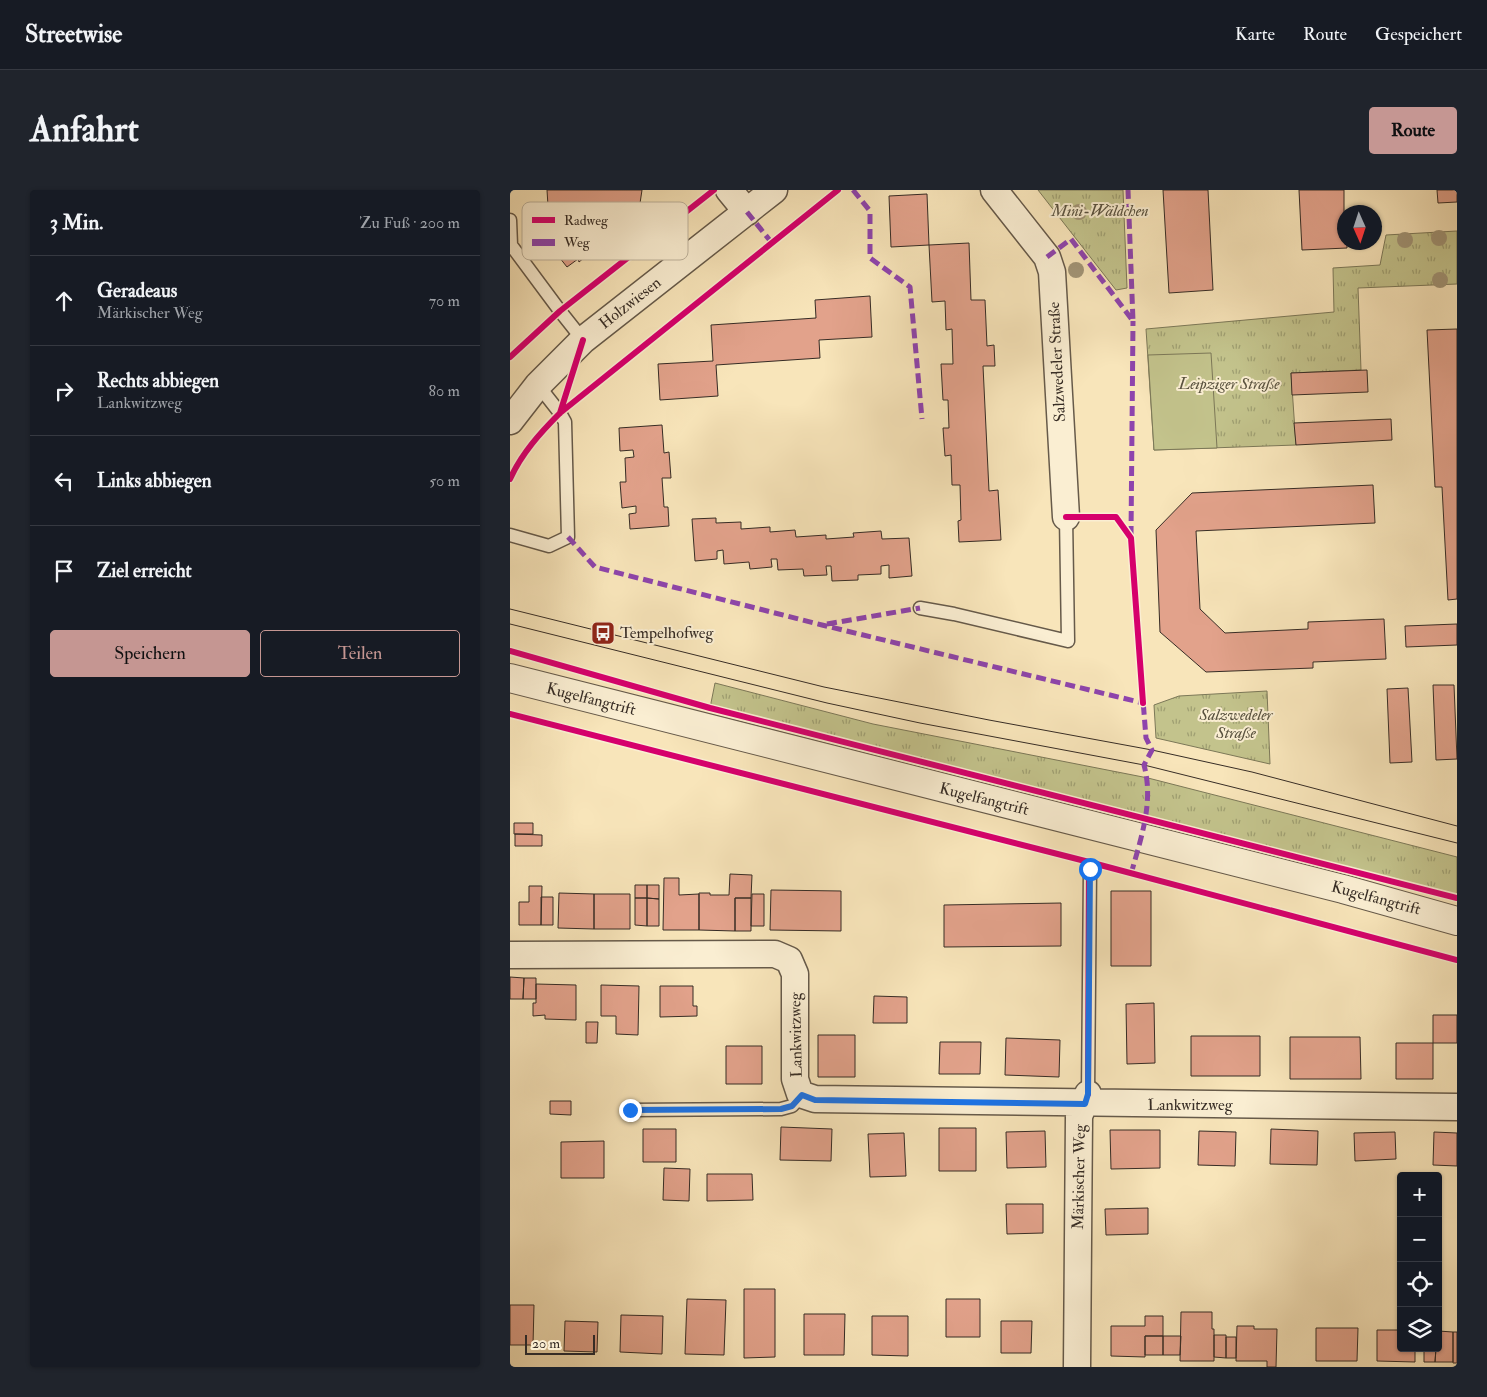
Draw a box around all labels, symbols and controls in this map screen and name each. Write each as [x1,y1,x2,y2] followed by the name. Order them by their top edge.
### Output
[25,19,122,50] text: Streetwise
[1235,23,1275,46] text: Karte
[1303,23,1347,46] text: Route
[1375,23,1462,46] text: Gespeichert
[1369,107,1457,154] button: Route
[30,108,139,152] text: Anfahrt
[1050,201,1149,221] park label: Mini-Wäldchen
[522,202,688,260] legend
[1337,205,1382,250] north arrow
[50,209,103,236] text: 3 Min.
[564,212,609,229] text: Radweg
[360,213,460,233] text: Zu Fuß · 200 m
[563,234,591,251] text: Weg
[595,272,665,334] street label: Holzwiesen
[97,279,177,303] text: Geradeaus
[50,287,78,315] icon: ahead
[429,291,460,311] text: 70 m
[1044,301,1070,423] street label: Salzwedeler Straße
[97,303,203,323] text: Märkischer Weg
[97,369,219,393] text: Rechts abbiegen
[1178,374,1280,394] park label: Leipziger Straße
[50,377,78,405] icon: right
[429,381,460,401] text: 80 m
[97,393,182,413] text: Lankwitzweg
[50,467,78,495] icon: left
[97,469,211,493] text: Links abbiegen
[429,471,460,491] text: 50 m
[50,557,78,585] icon: arrive
[97,559,192,583] text: Ziel erreicht
[590,620,616,646] bus stop icon: Tempelhofweg
[620,623,715,644] place label: Tempelhofweg
[50,630,250,677] button: Speichern
[260,630,460,677] button: Teilen
[544,678,638,720] street label: Kugelfangtrift
[1199,705,1273,743] park label: Salzwedeler Straße
[937,778,1031,820] street label: Kugelfangtrift
[1079,858,1102,881] route start
[1329,876,1423,920] street label: Kugelfangtrift
[785,991,807,1078] street label: Lankwitzweg
[1147,1095,1234,1115] street label: Lankwitzweg
[619,1099,642,1122] route end
[1068,1123,1090,1230] street label: Märkischer Weg
[1397,1172,1442,1352] map controls
[1397,1172,1442,1217] button: +
[1397,1217,1442,1262] button: −
[1397,1262,1442,1307] button: locate
[1397,1307,1442,1352] button: layers
[525,1332,595,1355] scale bar
[532,1335,560,1352] text: 20 m

